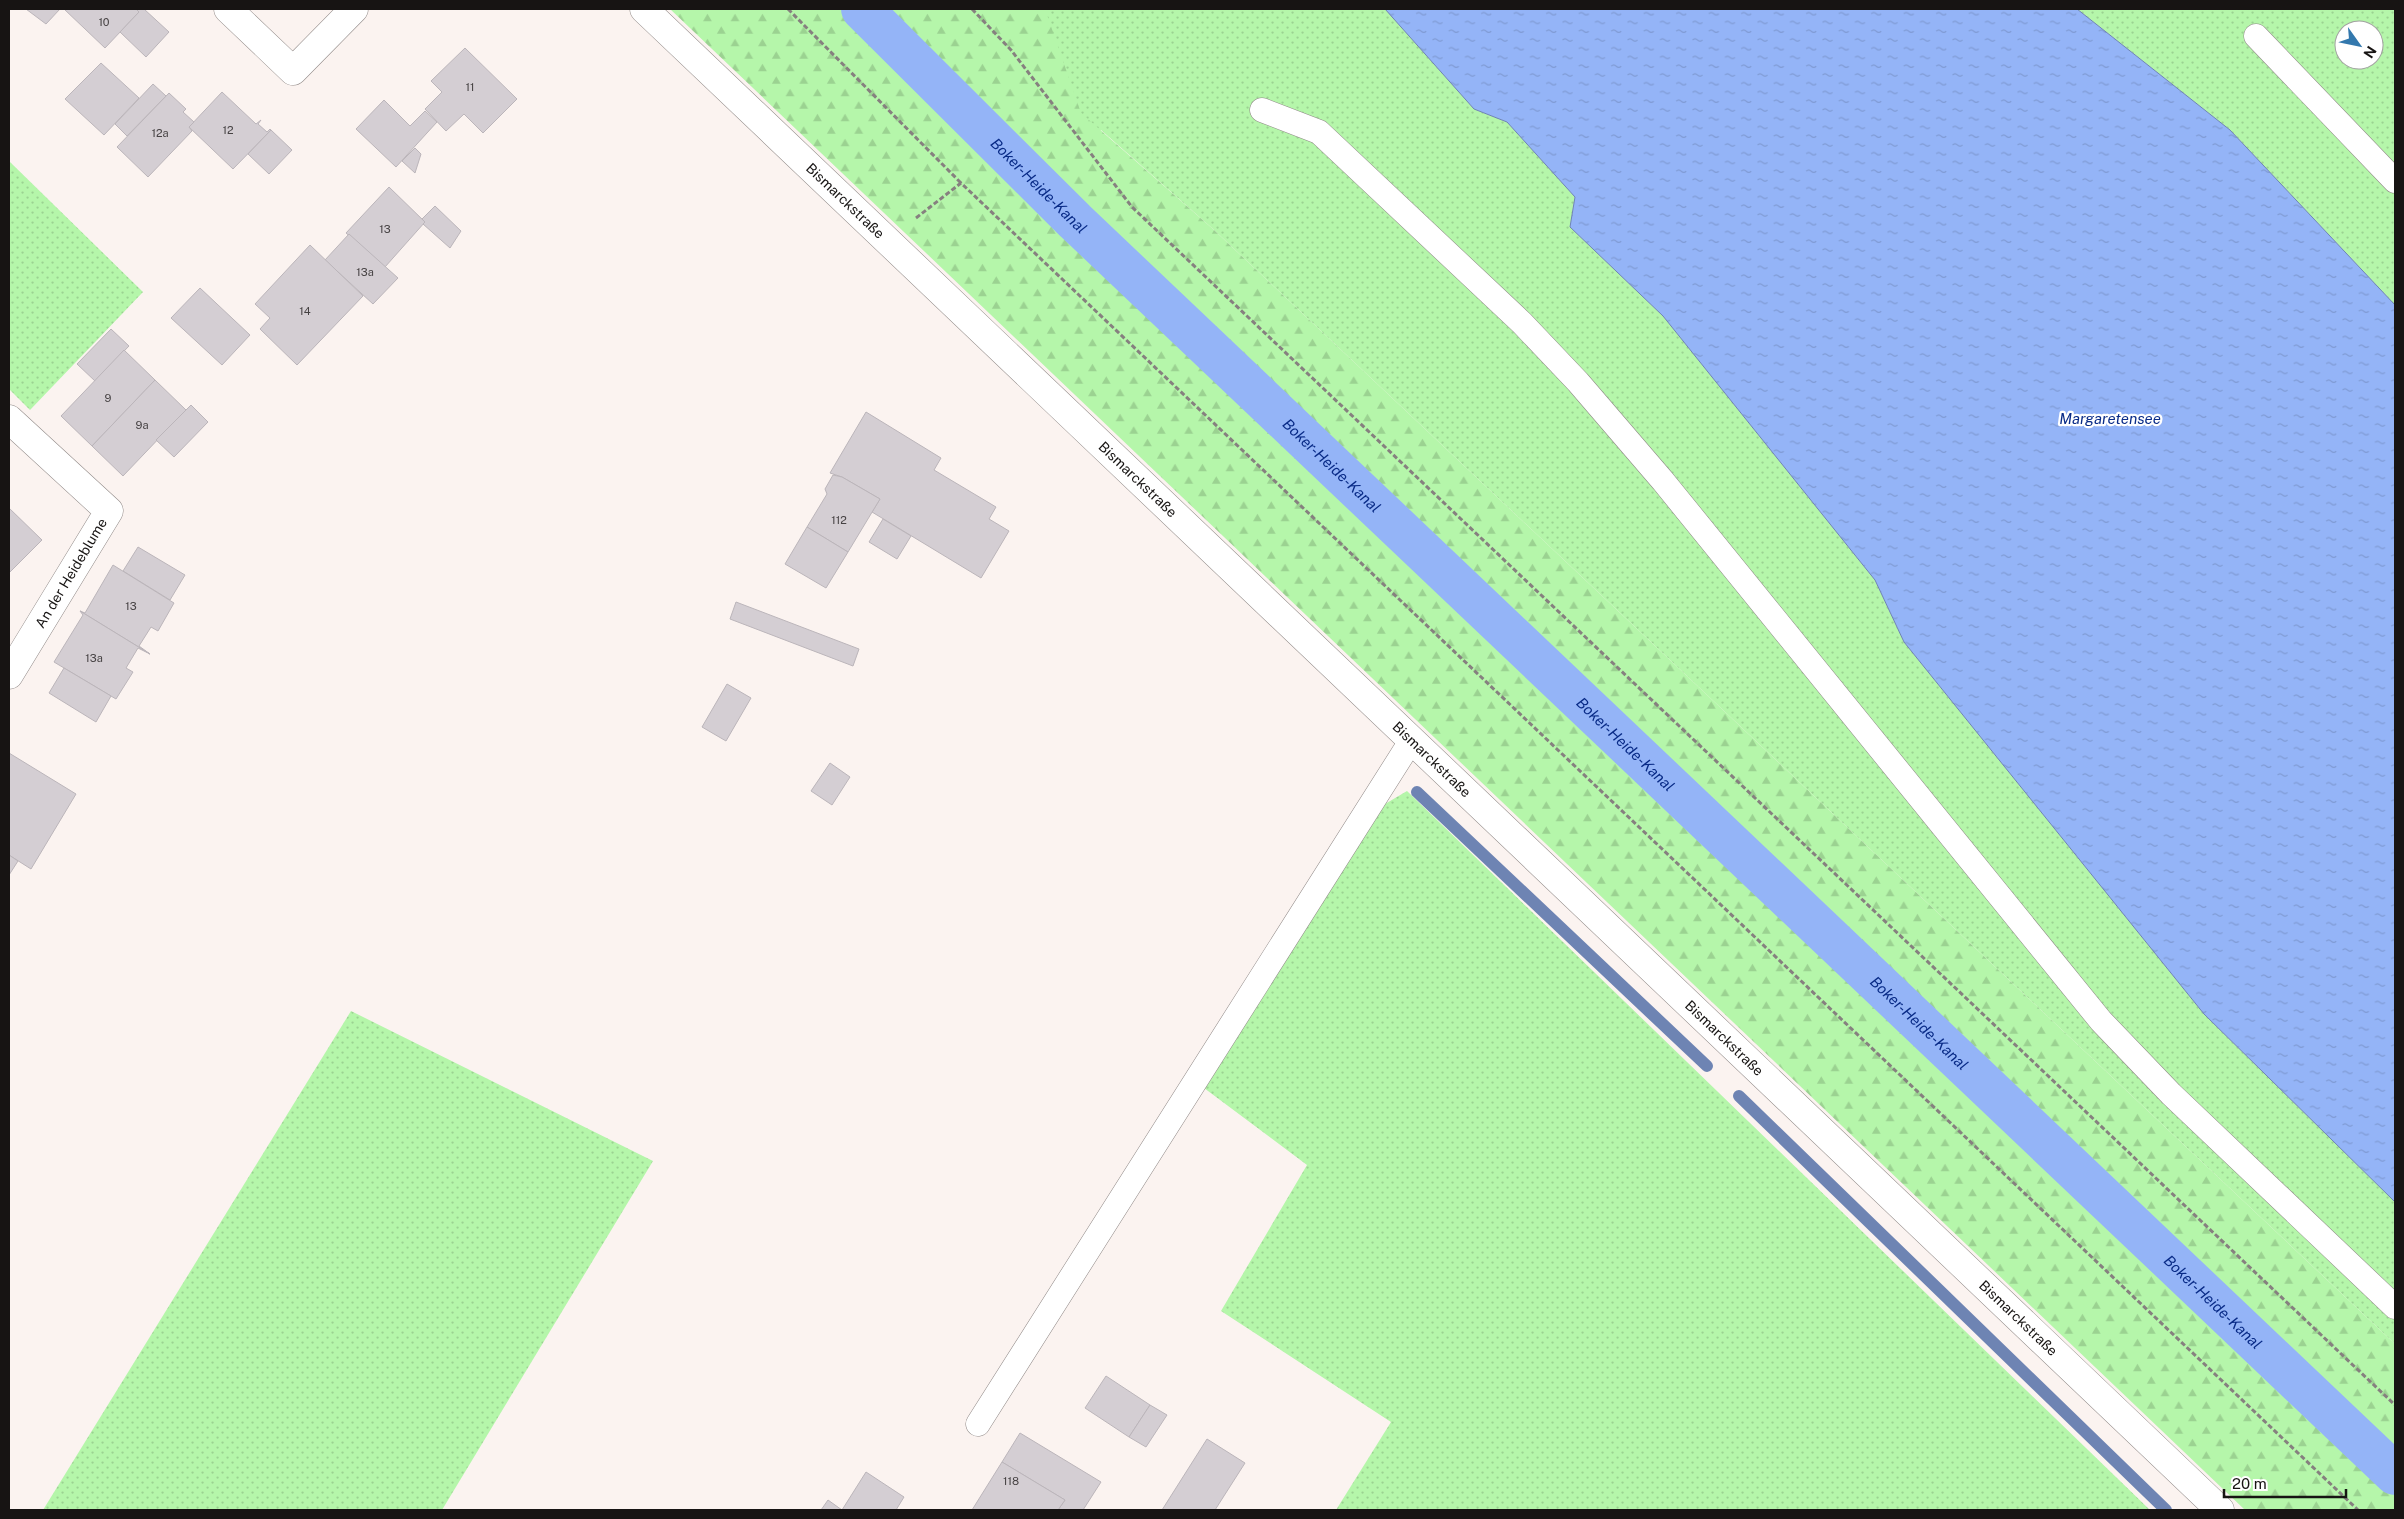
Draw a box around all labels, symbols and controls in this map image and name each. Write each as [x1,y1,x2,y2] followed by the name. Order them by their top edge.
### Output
[98,16,110,28] house number: 10
[2334,20,2384,70] north arrow
[2360,43,2380,61] text: N
[466,81,474,93] house number: 11
[222,124,234,136] house number: 12
[151,127,169,139] house number: 12a
[988,134,1091,236] water label: Boker-Heide-Kanal
[803,160,888,242] street label: Bismarckstraße
[379,223,391,235] house number: 13
[356,266,374,278] house number: 13a
[299,305,311,317] house number: 14
[105,392,112,404] house number: 9
[2059,410,2161,427] water label: Margaretensee
[1280,415,1384,515] water label: Boker-Heide-Kanal
[136,419,148,431] house number: 9a
[1095,438,1180,520] street label: Bismarckstraße
[831,514,847,526] house number: 112
[32,515,110,631] street label: An der Heideblume
[125,600,137,612] house number: 13
[85,652,103,664] house number: 13a
[1574,694,1678,794] water label: Boker-Heide-Kanal
[1389,718,1474,800] street label: Bismarckstraße
[1867,972,1972,1073] water label: Boker-Heide-Kanal
[1682,997,1767,1079] street label: Bismarckstraße
[2161,1251,2266,1352] water label: Boker-Heide-Kanal
[1976,1277,2061,1359] street label: Bismarckstraße
[2224,1466,2346,1498] scale bar
[1003,1475,1019,1487] house number: 118
[2232,1475,2267,1492] text: 20 m

